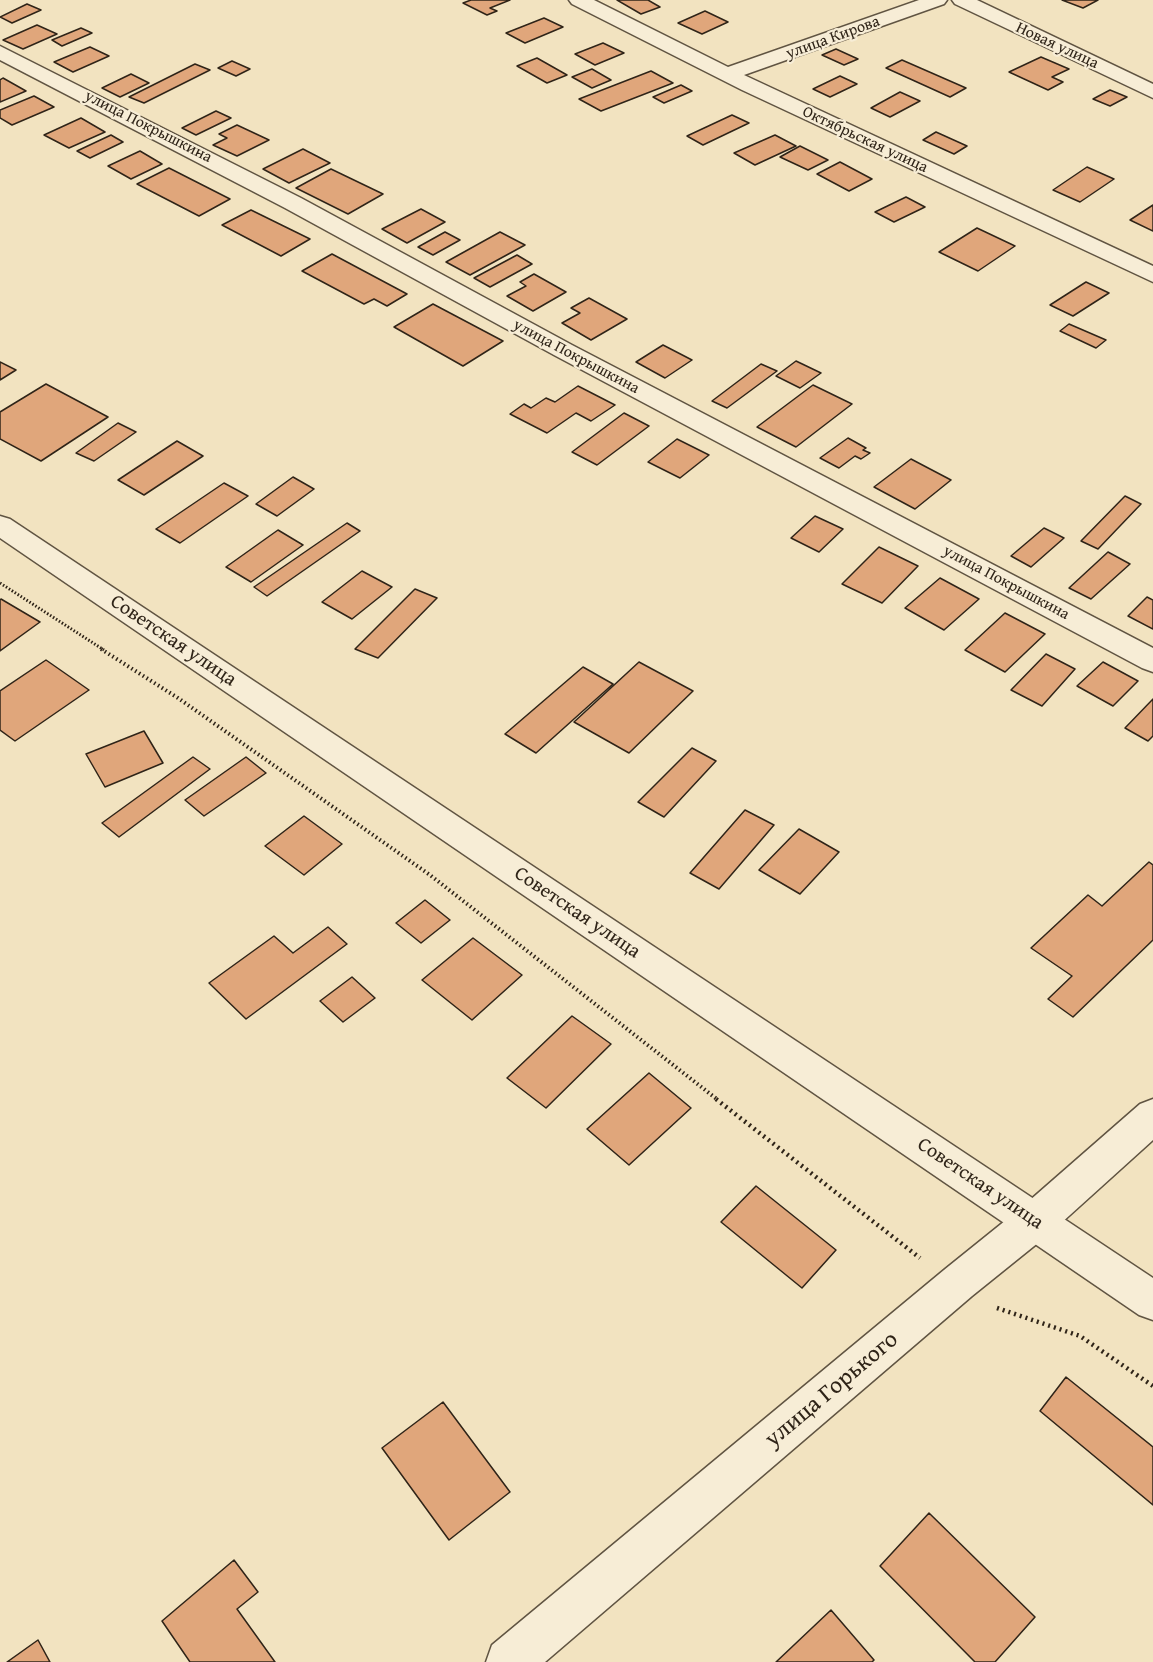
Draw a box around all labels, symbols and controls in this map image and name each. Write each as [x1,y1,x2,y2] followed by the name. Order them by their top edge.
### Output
[784,12,882,64] street label: улица Кирова
[1013,18,1101,74] street label: Новая улица
[81,87,215,167] street label: улица Покрышкина
[799,103,931,177] street label: Октябрьская улица
[510,316,642,398] street label: улица Покрышкина
[940,542,1072,624] street label: улица Покрышкина
[105,590,241,692] street label: Советская улица
[509,862,645,964] street label: Советская улица
[912,1133,1048,1235] street label: Советская улица
[759,1326,905,1454] street label: улица Горького

